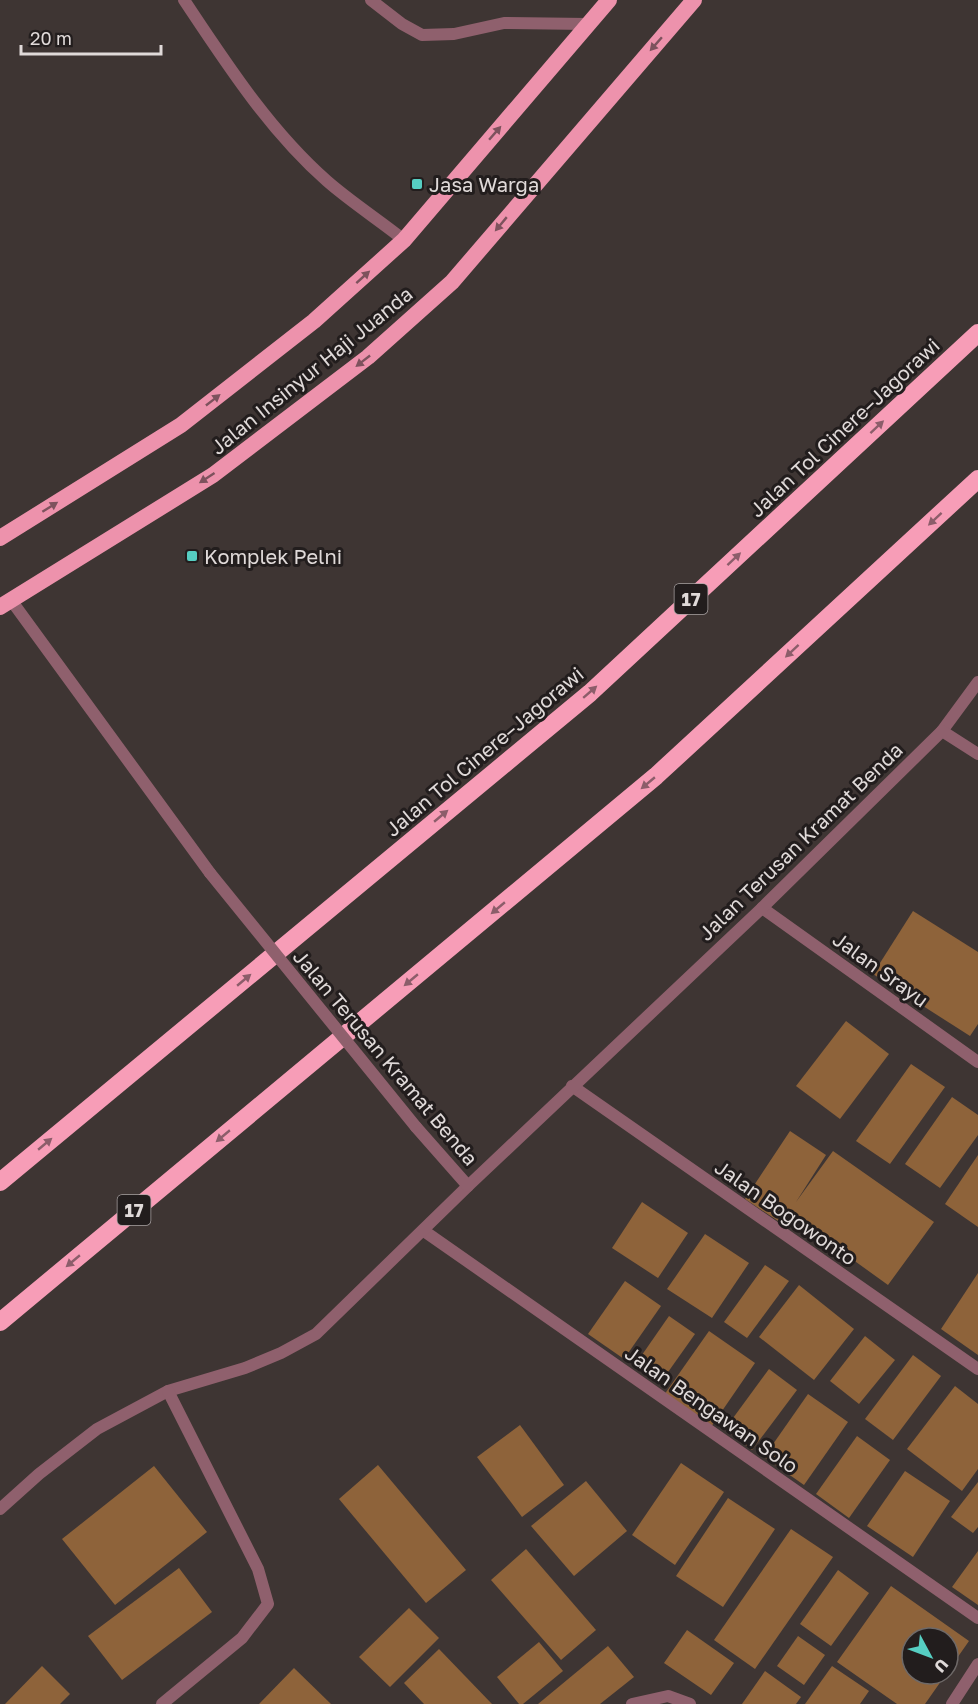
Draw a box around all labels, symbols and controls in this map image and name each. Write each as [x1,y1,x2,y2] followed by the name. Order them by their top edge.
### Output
[21,18,160,56] scale bar
[30,27,72,49] text: 20 m
[650,36,663,51] one-way arrow
[488,126,501,141] one-way arrow
[429,172,539,196] place label: Jasa Warga
[410,177,424,191] marker: Jasa Warga
[495,216,508,232] one-way arrow
[355,271,370,284] one-way arrow
[205,281,417,459] street label: Jalan Insinyur Haji Juanda
[744,333,944,521] street label: Jalan Tol Cinere–Jagorawi
[355,354,370,366] one-way arrow
[205,395,220,407] one-way arrow
[869,421,884,434] one-way arrow
[199,473,215,484] one-way arrow
[41,502,58,513] one-way arrow
[928,512,943,525] one-way arrow
[204,544,342,568] place label: Komplek Pelni
[185,549,199,563] marker: Komplek Pelni
[726,552,741,566] one-way arrow
[674,584,708,614] road number: 17
[785,644,799,658] one-way arrow
[380,661,588,841] street label: Jalan Tol Cinere–Jagorawi
[583,685,598,699] one-way arrow
[693,737,907,945] street label: Jalan Terusan Kramat Benda
[640,777,656,790] one-way arrow
[433,810,449,823] one-way arrow
[490,901,506,914] one-way arrow
[829,926,933,1012] street label: Jalan Srayu
[289,944,483,1170] street label: Jalan Terusan Kramat Benda
[236,973,252,986] one-way arrow
[403,973,419,986] one-way arrow
[215,1130,231,1143] one-way arrow
[37,1138,53,1151] one-way arrow
[711,1154,861,1270] street label: Jalan Bogowonto
[118,1195,150,1225] road number: 17
[66,1254,81,1267] one-way arrow
[621,1340,803,1478] street label: Jalan Bengawan Solo
[900,1626,960,1686] north arrow
[930,1655,953,1677] text: U

